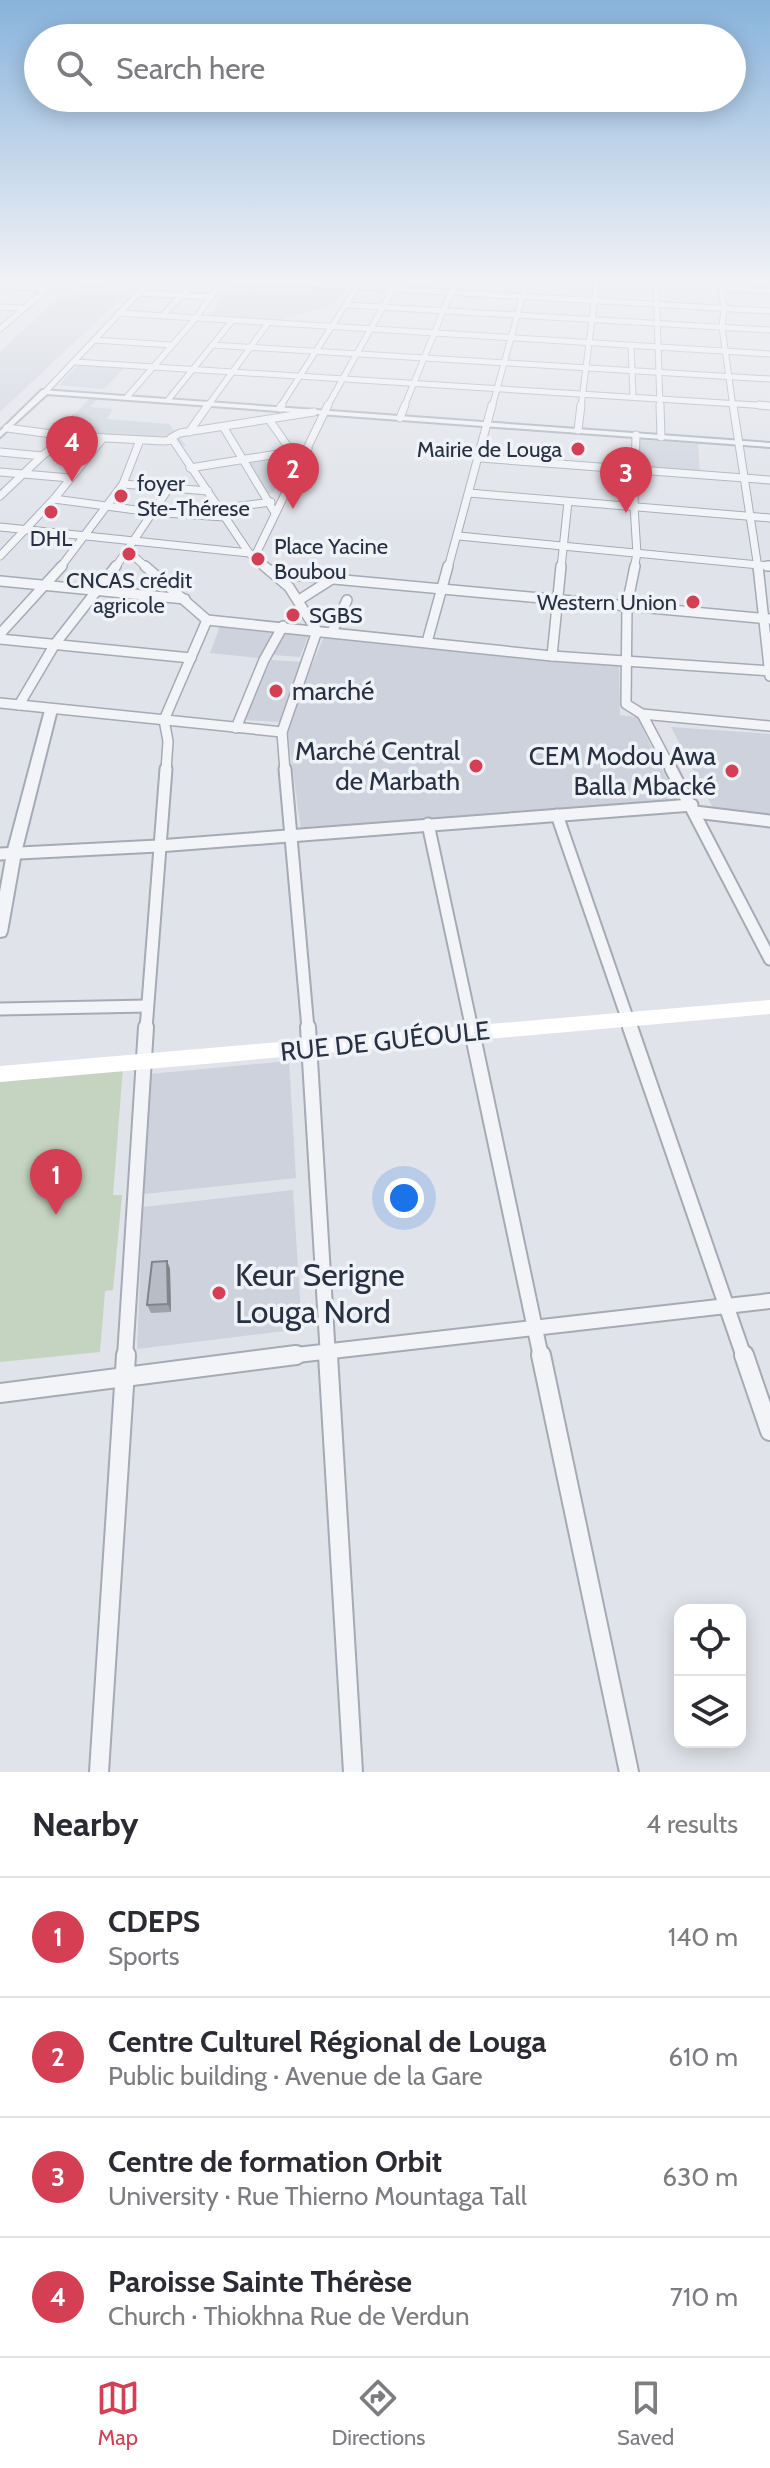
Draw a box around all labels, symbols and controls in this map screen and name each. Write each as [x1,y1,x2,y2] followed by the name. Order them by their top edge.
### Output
[24,24,746,112] search box
[52,46,96,90] icon: search
[116,50,265,87] text: Search here
[46,416,98,482] pin: 4
[417,436,562,463] place label: Mairie de Louga
[569,440,587,458] marker: Mairie de Louga
[267,443,319,509] pin: 2
[600,447,652,513] pin: 3
[137,470,250,522] place label: foyer Ste-Thérese
[112,487,130,505] marker: foyer Ste-Thérese
[42,503,60,521] marker: DHL
[30,525,72,552] place label: DHL
[274,533,388,585] place label: Place Yacine Boubou
[120,545,138,563] marker: CNCAS crédit agricole
[249,550,267,568] marker: Place Yacine Boubou
[66,567,193,619] place label: CNCAS crédit agricole
[537,589,677,616] place label: Western Union
[684,593,702,611] marker: Western Union
[309,602,363,629] place label: SGBS
[284,606,302,624] marker: SGBS
[292,675,374,707] place label: marché
[267,682,285,700] marker: marché
[295,735,460,797] place label: Marché Central de Marbath
[529,740,717,802] place label: CEM Modou Awa Balla Mbacké
[467,757,485,775] marker: Marché Central de Marbath
[723,762,741,780] marker: CEM Modou Awa Balla Mbacké
[279,1014,491,1068] street label: RUE DE GUÉOULE
[30,1149,82,1215] pin: 1
[384,1178,424,1218] your location
[235,1255,405,1331] place label: Keur Serigne Louga Nord
[210,1284,228,1302] marker: Keur Serigne Louga Nord
[674,1604,746,1748] map controls
[674,1604,746,1676] button: locate
[674,1676,746,1748] button: layers
[32,1803,139,1845] text: Nearby
[646,1808,738,1840] text: 4 results
[108,1903,200,1940] text: CDEPS
[53,1921,63,1953] text: 1
[668,1921,738,1953] text: 140 m
[108,1940,180,1972] text: Sports
[108,2023,546,2060] text: Centre Culturel Régional de Louga
[51,2041,65,2073] text: 2
[668,2041,738,2073] text: 610 m
[108,2060,482,2092] text: Public building · Avenue de la Gare
[108,2143,442,2180] text: Centre de formation Orbit
[51,2161,65,2193] text: 3
[662,2161,738,2193] text: 630 m
[108,2180,527,2212] text: University · Rue Thierno Mountaga Tall
[108,2263,412,2300] text: Paroisse Sainte Thérèse
[50,2281,66,2313] text: 4
[670,2281,738,2313] text: 710 m
[108,2300,469,2332] text: Church · Thiokhna Rue de Verdun
[96,2376,140,2451] tab: Map
[331,2376,425,2451] tab: Directions
[617,2376,674,2451] tab: Saved

